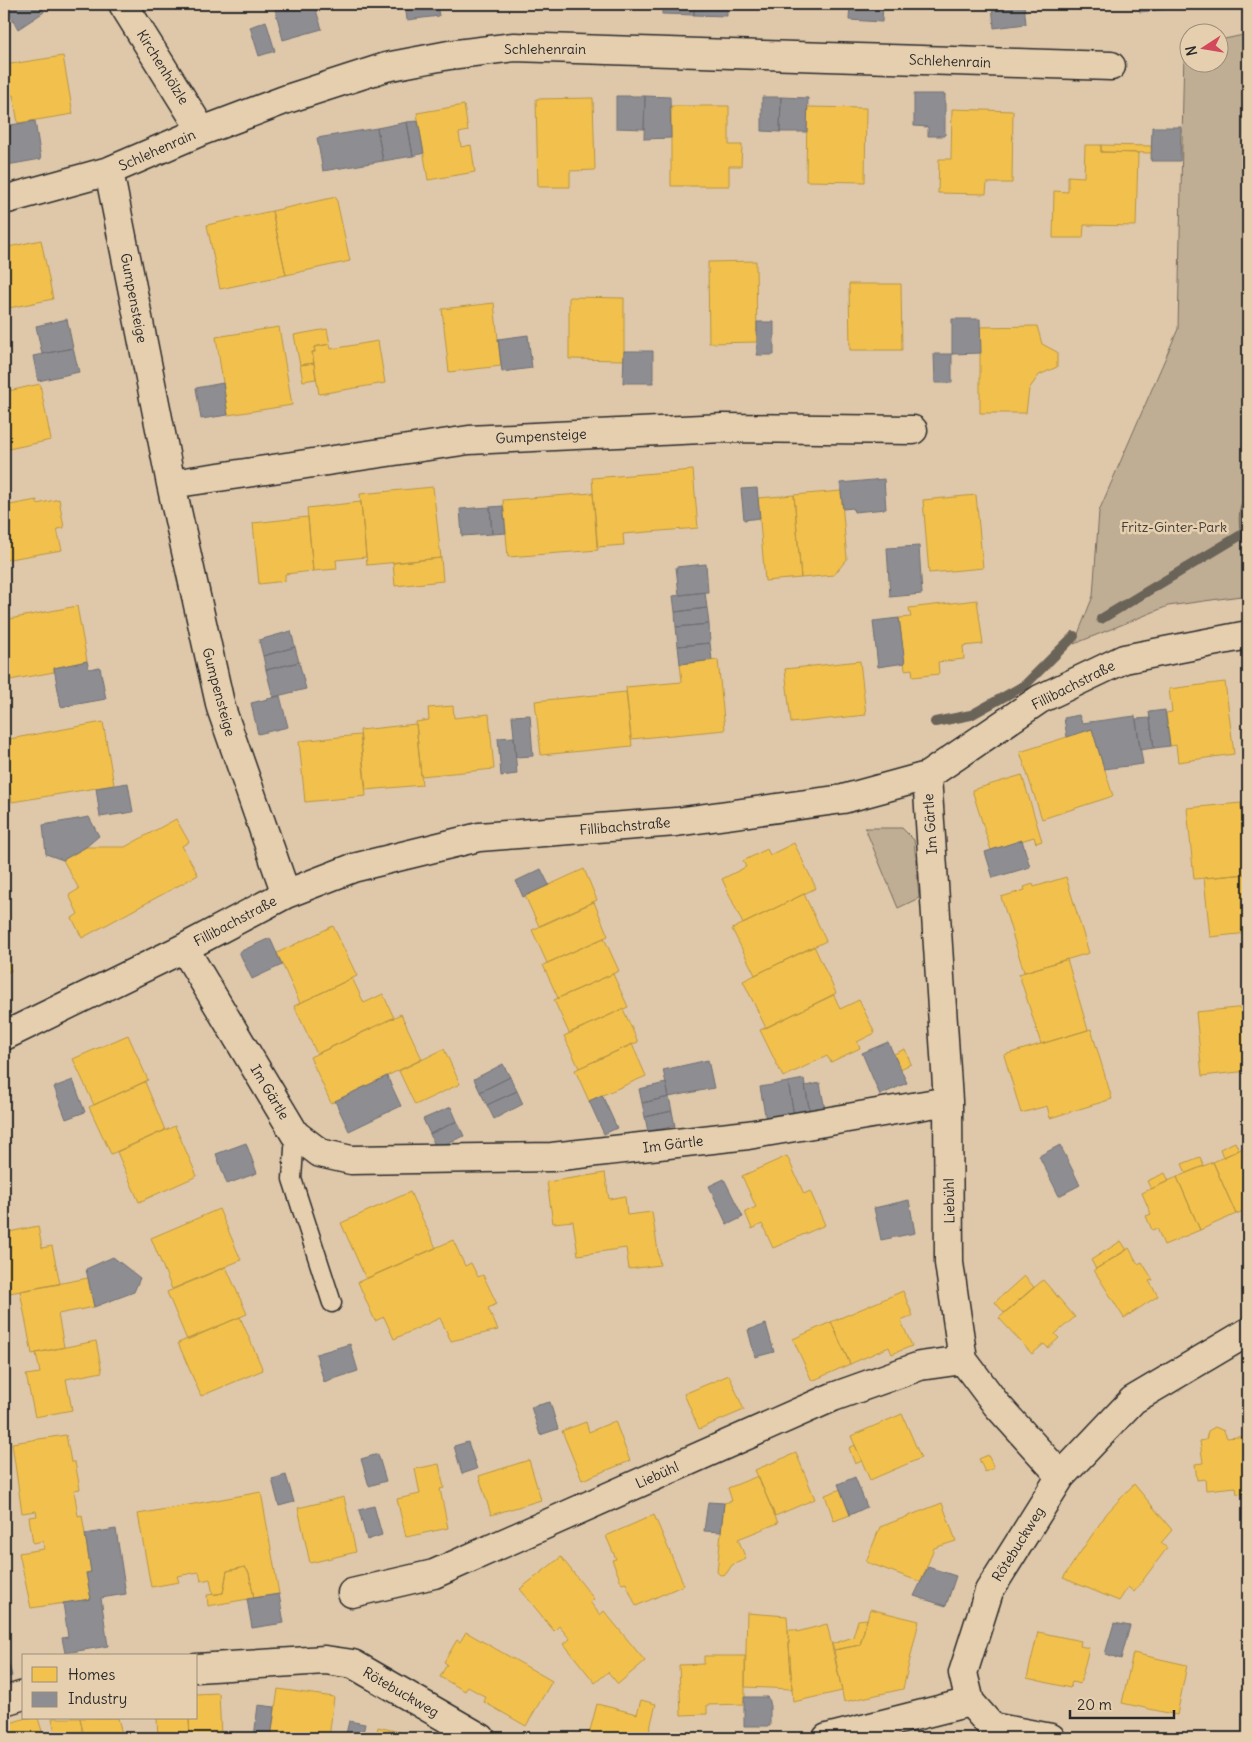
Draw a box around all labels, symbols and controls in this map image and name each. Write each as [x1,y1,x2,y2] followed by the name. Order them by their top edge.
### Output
[1180,22,1230,72] north arrow
[133,26,193,108] street label: Kirchenhölzle
[504,40,586,58] street label: Schlehenrain
[1181,44,1201,57] text: N
[909,51,991,71] street label: Schlehenrain
[116,125,198,175] street label: Schlehenrain
[116,252,152,344] street label: Gumpensteige
[495,425,587,447] street label: Gumpensteige
[1121,518,1227,536] park label: Fritz-Ginter-Park
[199,646,239,738] street label: Gumpensteige
[1028,656,1118,714] street label: Fillibachstraße
[919,793,941,855] street label: Im Gärtle
[579,813,671,839] street label: Fillibachstraße
[191,892,279,950] street label: Fillibachstraße
[247,1061,293,1123] street label: Im Gärtle
[642,1131,704,1157] street label: Im Gärtle
[940,1178,958,1224] street label: Liebühl
[633,1458,681,1492] street label: Liebühl
[988,1503,1048,1585] street label: Rötebuckweg
[22,1654,198,1720] legend
[360,1663,442,1721] street label: Rötebuckweg
[68,1665,115,1684] text: Homes
[1070,1687,1173,1719] scale bar
[68,1689,127,1708] text: Industry
[1077,1695,1112,1714] text: 20 m

